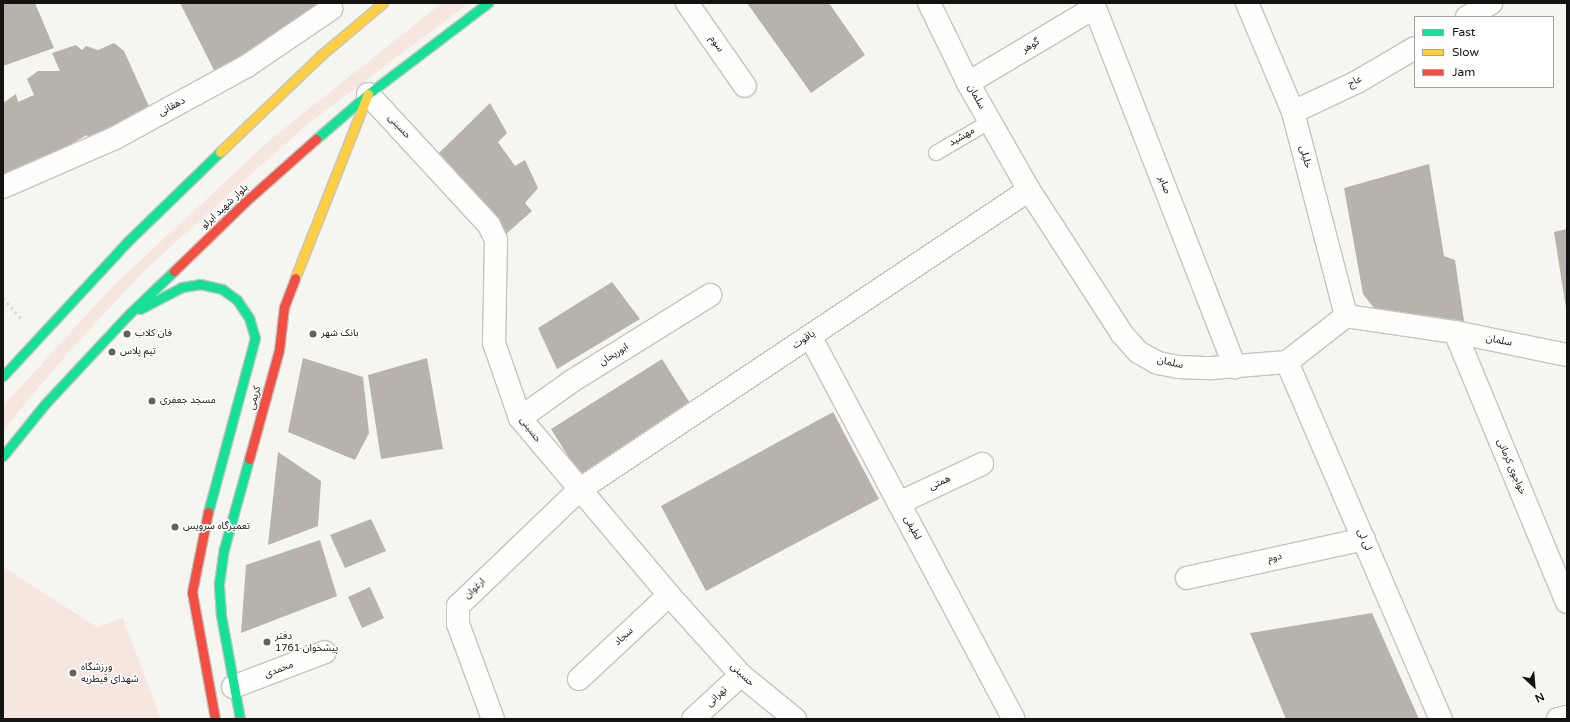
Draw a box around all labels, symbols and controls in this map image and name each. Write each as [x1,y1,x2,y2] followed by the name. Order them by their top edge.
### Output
[1414,16,1554,88] legend
[1452,25,1475,39] text: Fast
[706,33,726,55] street label: سوم
[1020,36,1042,56] street label: گوهر
[1452,45,1479,59] text: Slow
[1452,65,1475,79] text: Jam
[1346,73,1364,91] street label: عاج
[964,83,988,111] street label: سلمان
[157,95,187,119] street label: دهقانی
[385,112,413,142] street label: حسینی
[947,125,977,149] street label: مهشید
[1296,144,1314,170] street label: خلیلی
[1155,174,1173,196] street label: صابر
[199,182,251,232] street label: بلوار شهید ایرلو
[135,328,172,340] place label: فان کلاب
[321,328,359,340] place label: بانک شهر
[790,328,818,352] street label: یاقوت
[122,329,132,339] marker: فان کلاب
[308,329,318,339] marker: بانک شهر
[1485,333,1513,349] street label: سلمان
[597,341,631,369] street label: ابوریحان
[120,346,156,358] place label: تیم پلاس
[107,347,117,357] marker: تیم پلاس
[1156,354,1184,372] street label: سلمان
[246,385,264,411] street label: کریمی
[160,395,216,407] place label: مسجد جعفری
[147,396,157,406] marker: مسجد جعفری
[517,415,543,445] street label: حسینی
[1494,437,1528,497] street label: خواجوی کرمانی
[927,473,953,493] street label: همتی
[901,514,923,542] street label: لطیفی
[183,521,250,533] place label: تعمیرگاه سرویس
[170,522,180,532] marker: تعمیرگاه سرویس
[1354,527,1374,553] street label: لی لی
[1267,551,1283,565] street label: دوم
[462,576,488,602] street label: ارغوان
[612,625,636,649] street label: سجاد
[275,630,338,654] place label: دفتر پیشخوان 1761
[262,637,272,647] marker: دفتر پیشخوان 1761
[263,659,295,681] street label: محمدی
[81,661,139,684] place label: ورزشگاه شهدای قیطریه
[727,661,757,689] street label: حسینی
[1514,666,1554,706] north arrow
[68,668,78,678] marker: ورزشگاه شهدای قیطریه
[704,684,730,710] street label: تهرانی
[1533,689,1546,705] text: N

